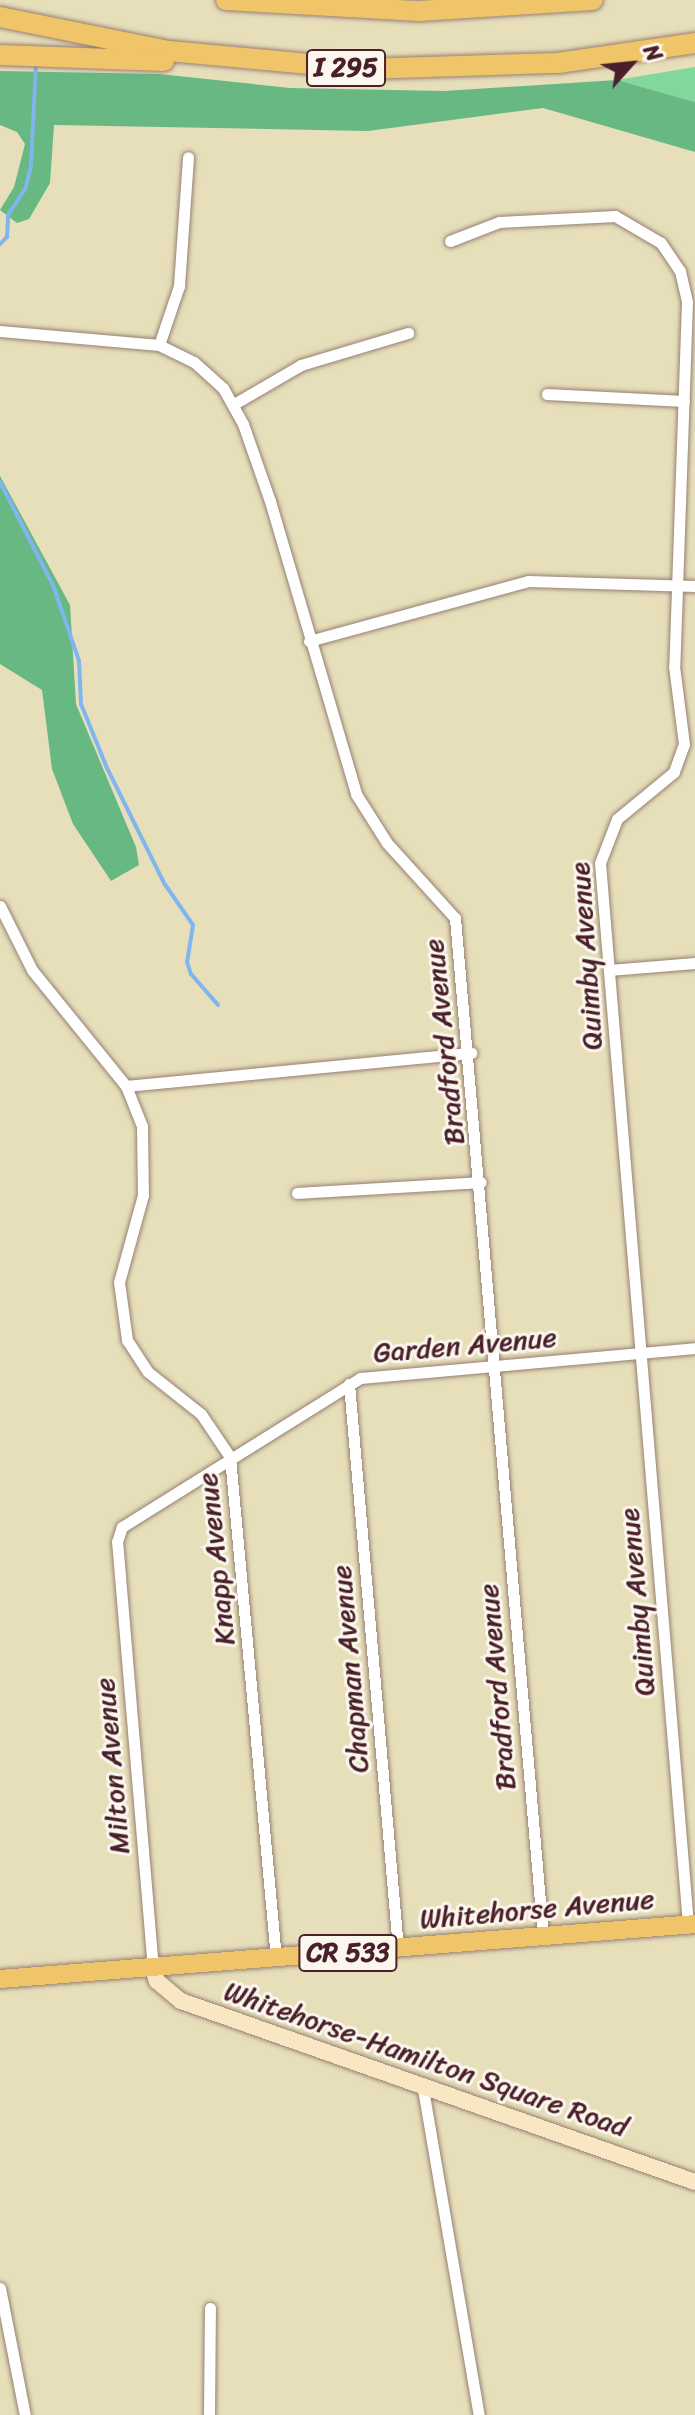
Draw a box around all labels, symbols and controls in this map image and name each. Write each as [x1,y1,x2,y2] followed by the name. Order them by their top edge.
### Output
[591,24,671,104] north arrow
[632,37,674,69] text: N
[306,46,386,90] road number: I 295
[563,861,609,1051] street label: Quimby Avenue
[416,937,472,1147] street label: Bradford Avenue
[372,1320,558,1370] street label: Garden Avenue
[190,1472,242,1646] street label: Knapp Avenue
[612,1507,662,1697] street label: Quimby Avenue
[324,1564,376,1774] street label: Chapman Avenue
[471,1582,523,1792] street label: Bradford Avenue
[88,1676,136,1856] street label: Milton Avenue
[419,1882,655,1936] street label: Whitehorse Avenue
[298,1931,398,1975] road number: CR 533
[220,1974,632,2144] street label: Whitehorse-Hamilton Square Road

